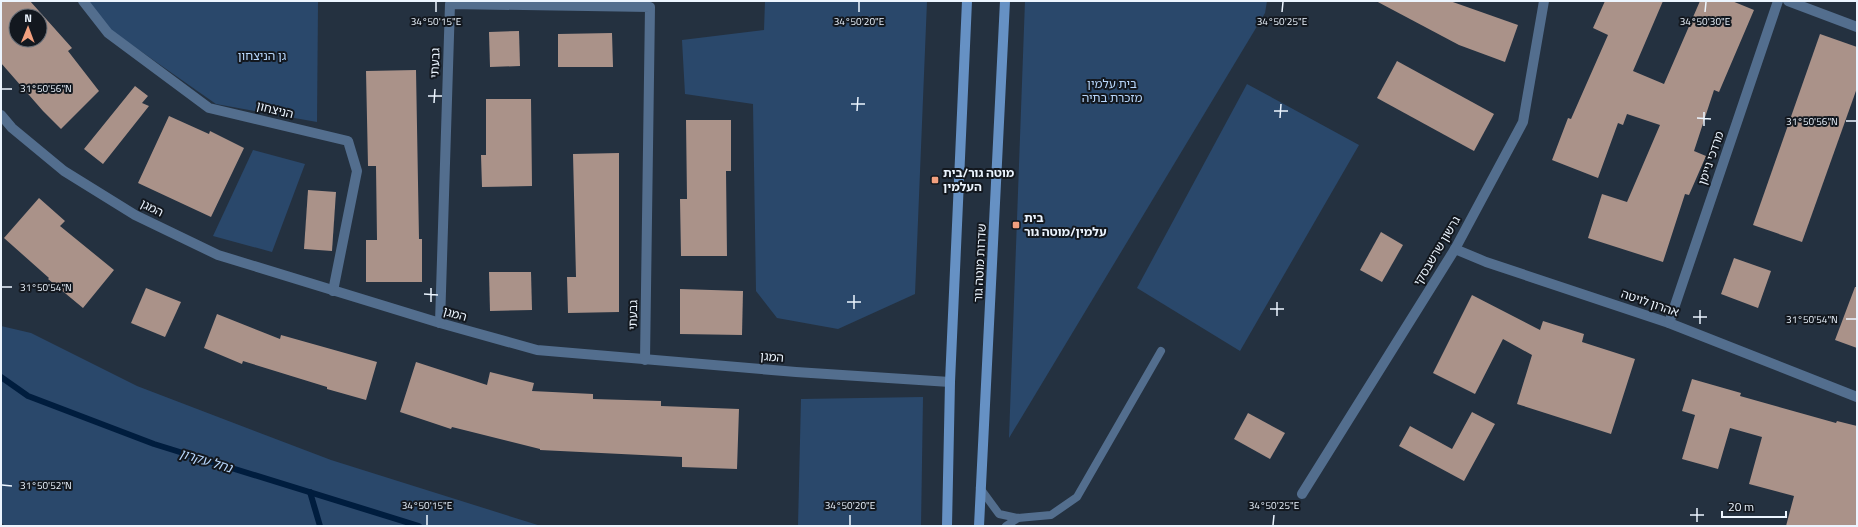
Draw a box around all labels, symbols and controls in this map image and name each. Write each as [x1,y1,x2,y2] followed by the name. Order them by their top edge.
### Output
[8,8,48,48] north arrow
[24,10,32,26] text: N
[411,14,462,29] text: 34°50'15"E
[834,14,885,29] text: 34°50'20"E
[1257,14,1308,29] text: 34°50'25"E
[1680,14,1731,29] text: 34°50'30"E
[238,46,287,65] park label: גן הניצחון
[424,47,445,78] street label: גבעתי
[1082,74,1142,107] park label: בית עלמין מזכרת בתיה
[20,81,72,96] text: 31°50'56"N
[255,96,296,123] street label: הניצחון
[1786,114,1838,129] text: 31°50'56"N
[1692,128,1729,187] street label: מרדכי ניימן
[943,163,1015,196] place label: מוטה גור/בית העלמין
[930,175,940,185] marker: מוטה גור/בית העלמין
[137,194,167,221] street label: המגן
[1024,208,1107,241] place label: בית עלמין/מוטה גור
[1408,212,1465,289] street label: גרשון שרשבסקי
[1011,220,1021,230] marker: בית עלמין/מוטה גור
[968,223,991,303] street label: שדרות מוטה גור
[20,280,72,295] text: 31°50'54"N
[1619,284,1682,321] street label: אהרון לויטה
[623,299,642,330] street label: גבעתי
[441,301,469,326] street label: המגן
[1786,312,1838,327] text: 31°50'54"N
[759,346,785,367] street label: המגן
[177,443,236,478] water label: נחל עקרון
[20,478,72,493] text: 31°50'52"N
[1722,493,1786,519] scale bar
[1728,497,1754,516] text: 20 m
[402,498,453,513] text: 34°50'15"E
[825,498,876,513] text: 34°50'20"E
[1249,498,1300,513] text: 34°50'25"E

